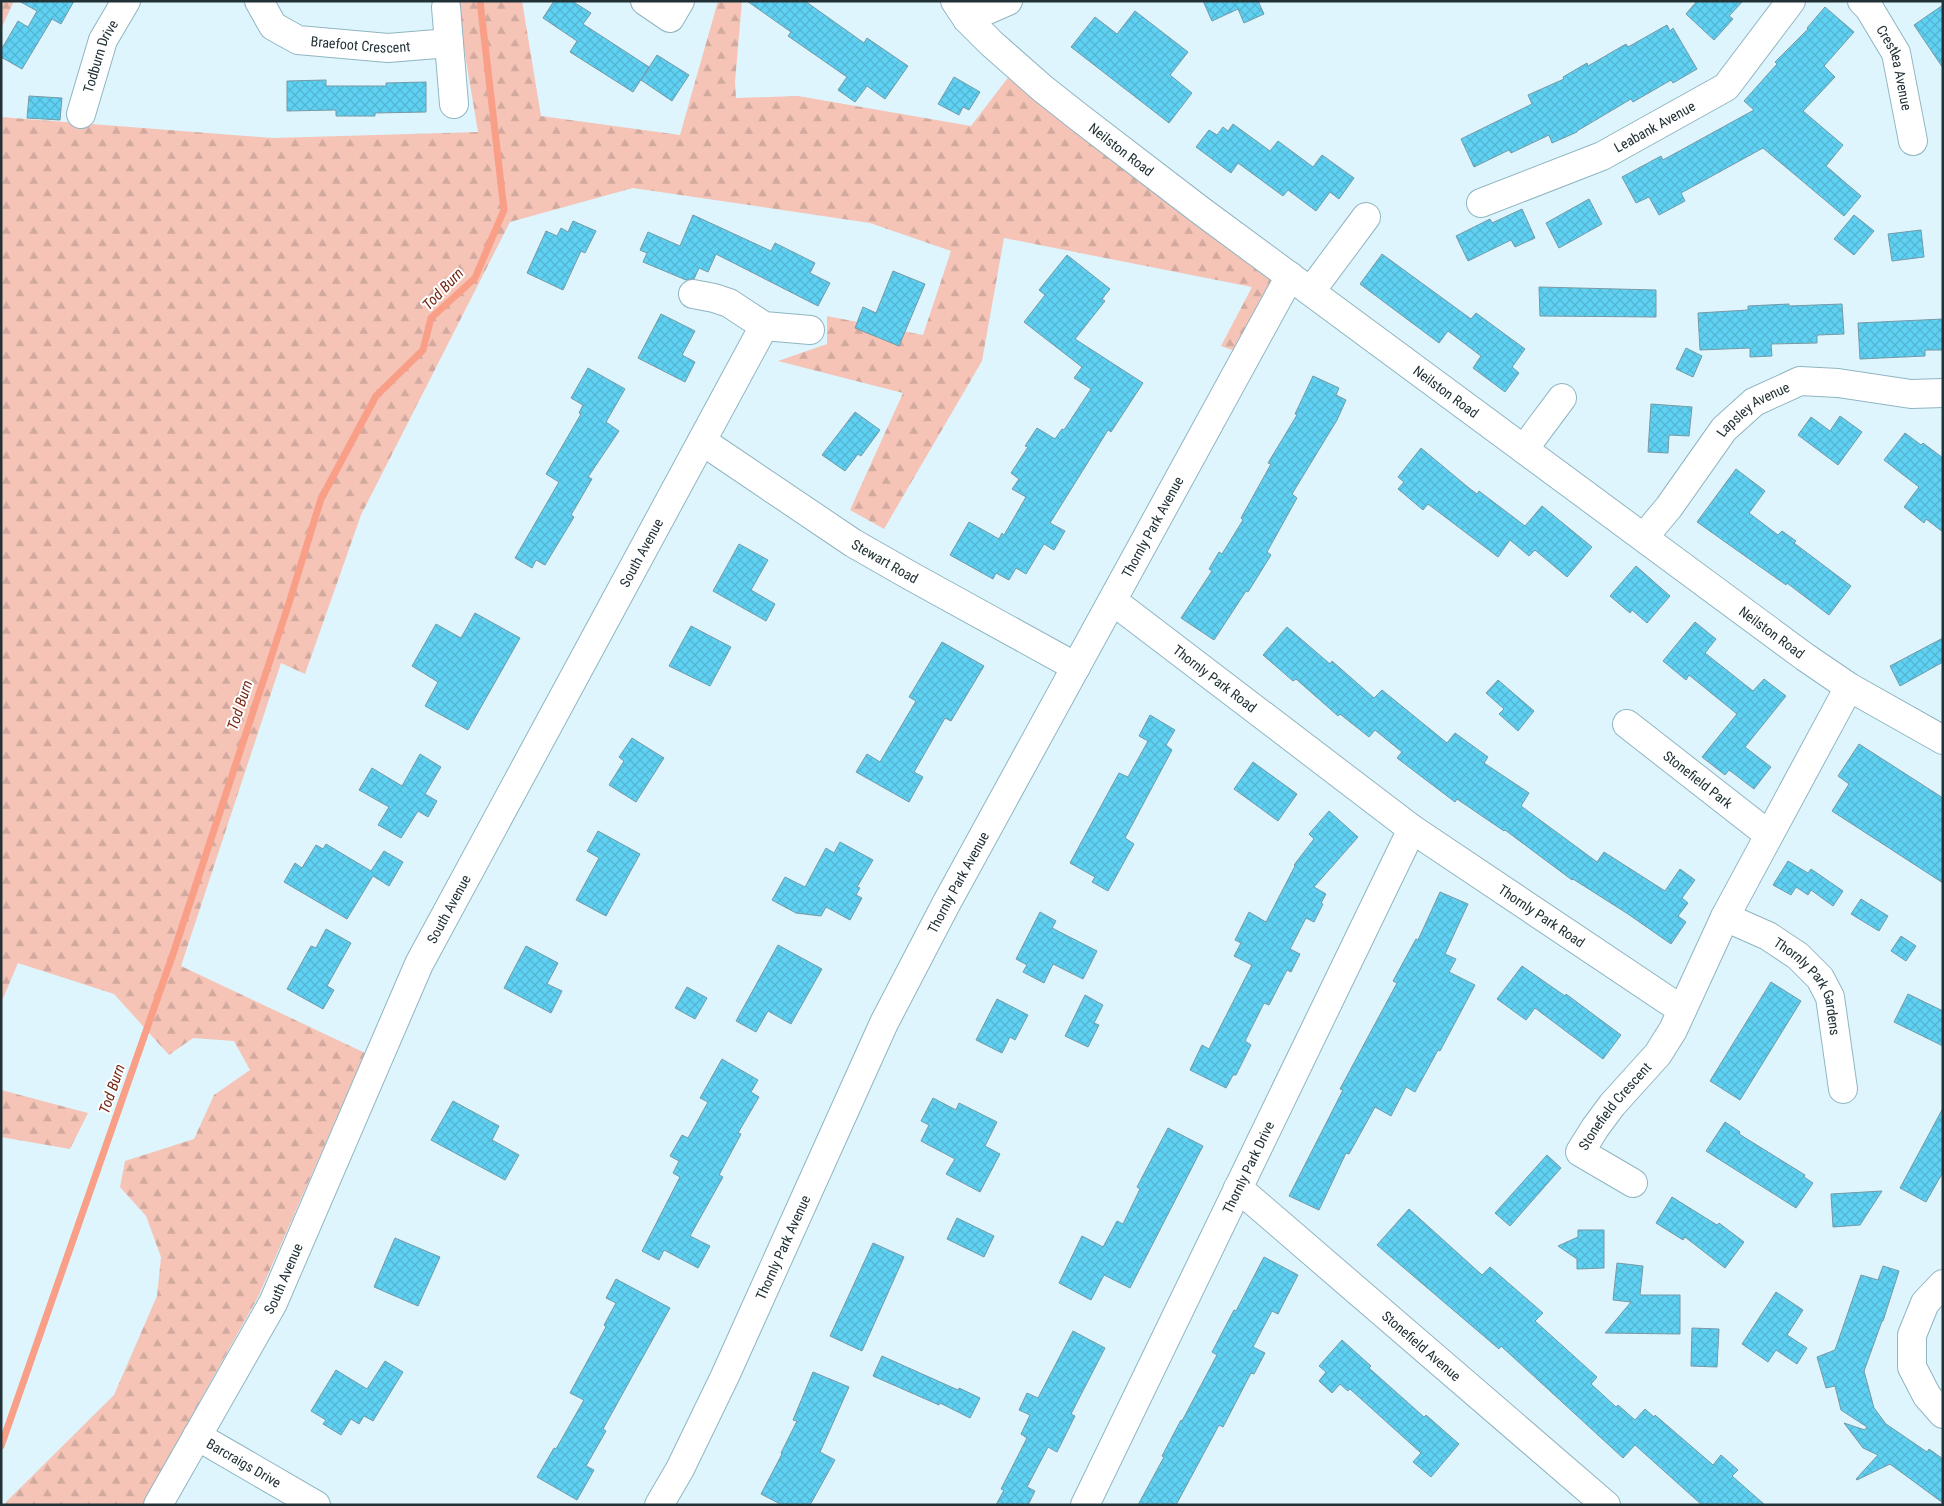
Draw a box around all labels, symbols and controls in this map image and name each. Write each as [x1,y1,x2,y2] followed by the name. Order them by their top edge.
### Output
[80,17,121,94] street label: Todburn Drive
[1873,22,1915,112] street label: Crestlea Avenue
[310,33,411,56] street label: Braefoot Crescent
[1611,98,1698,156] street label: Leabank Avenue
[1086,120,1157,179] street label: Neilston Road
[419,264,467,314] water label: Tod Burn
[1410,362,1482,421] street label: Neilston Road
[1713,379,1792,440] street label: Lapsley Avenue
[1118,473,1187,581] street label: Thornly Park Avenue
[616,515,667,590] street label: South Avenue
[849,536,921,586] street label: Stewart Road
[1736,603,1808,662] street label: Neilston Road
[1170,642,1260,716] street label: Thornly Park Road
[224,678,256,732] water label: Tod Burn
[1660,747,1736,812] street label: Stonefield Park
[924,829,992,936] street label: Thornly Park Avenue
[424,872,474,946] street label: South Avenue
[1495,881,1588,951] street label: Thornly Park Road
[1771,934,1843,1036] street label: Thornly Park Gardens
[1575,1059,1654,1153] street label: Stonefield Crescent
[95,1062,129,1116] water label: Tod Burn
[1219,1118,1278,1216] street label: Thornly Park Drive
[752,1192,814,1302] street label: Thornly Park Avenue
[260,1240,306,1317] street label: South Avenue
[1379,1308,1464,1385] street label: Stonefield Avenue
[204,1435,284,1491] street label: Barcraigs Drive

